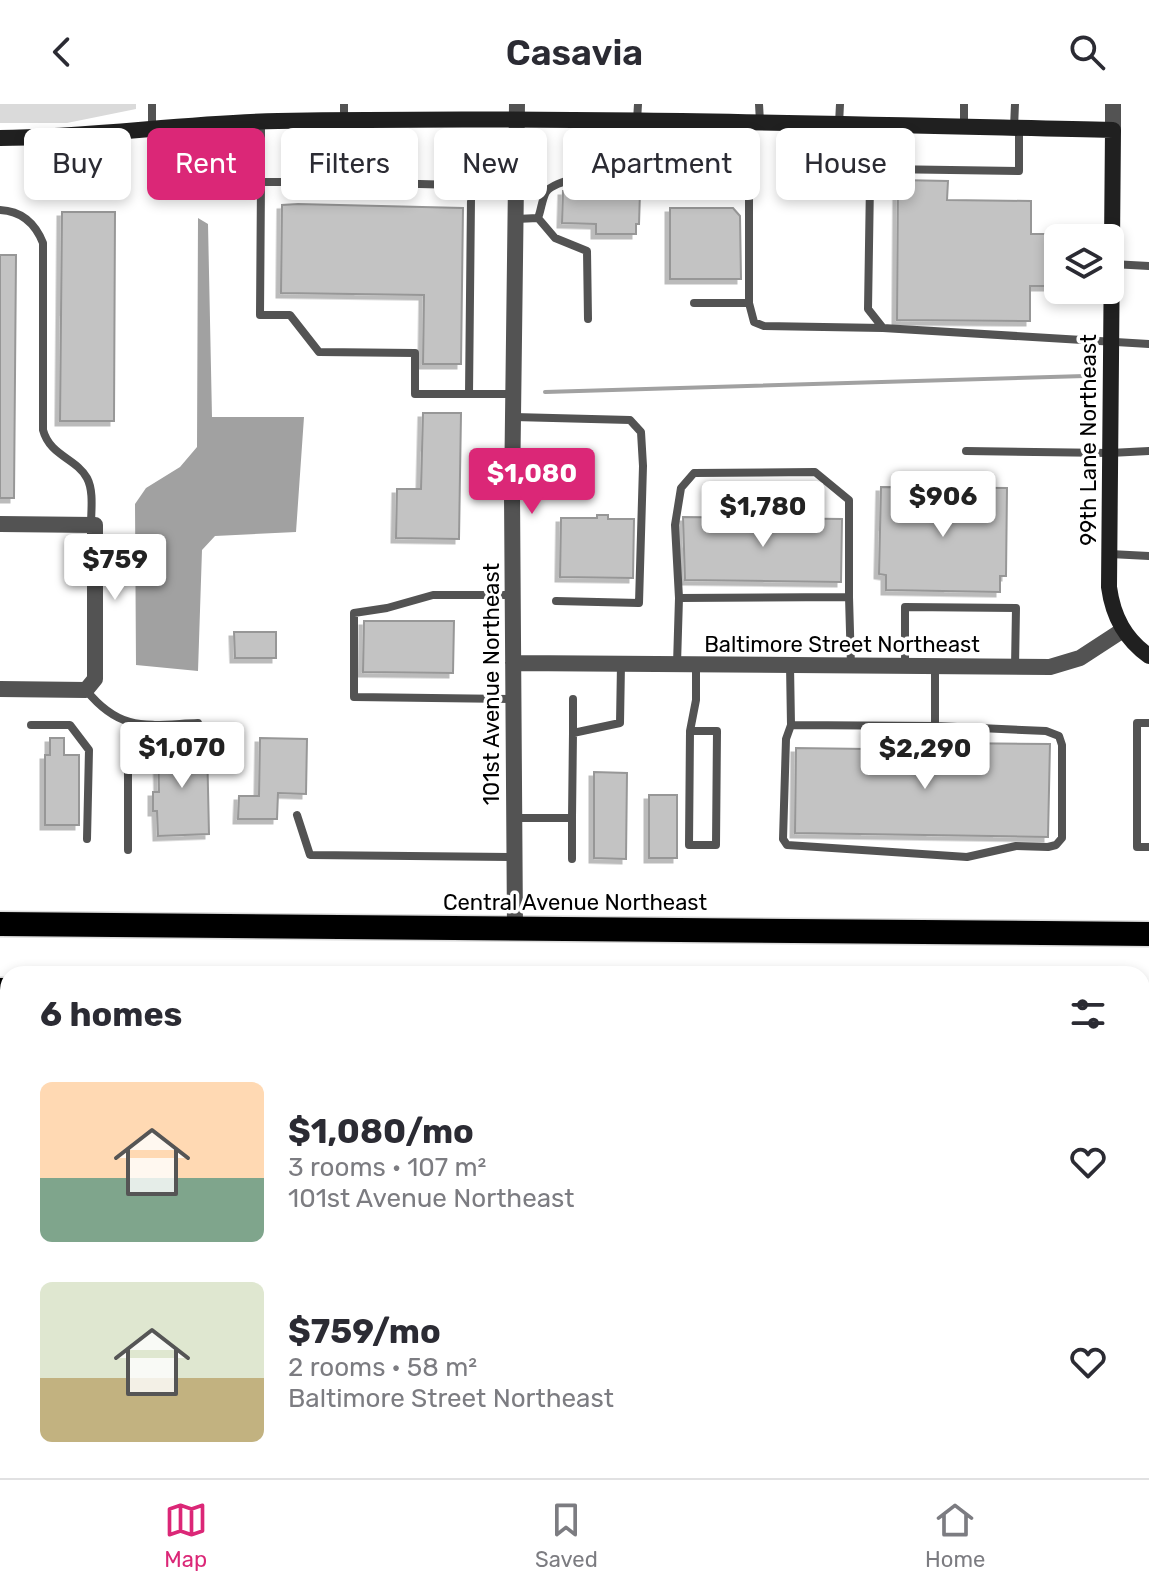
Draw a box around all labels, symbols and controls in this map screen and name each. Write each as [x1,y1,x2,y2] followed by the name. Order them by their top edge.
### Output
[40,30,84,74] icon: back
[1065,30,1109,74] icon: search
[506,31,643,74] text: Casavia
[24,128,131,200] chip: Buy
[147,128,265,200] chip: Rent
[281,128,418,200] chip: Filters
[434,128,547,200] chip: New
[563,128,760,200] chip: Apartment
[776,128,915,200] chip: House
[1044,224,1124,304] map controls
[1044,224,1124,304] button: layers
[1075,334,1102,546] street label: 99th Lane Northeast
[467,448,597,516] pin: $1,080
[487,458,577,489] text: $1,080
[896,471,990,539] pin: $906
[698,481,828,549] pin: $1,780
[909,481,977,512] text: $906
[720,491,806,522] text: $1,780
[68,534,162,602] pin: $759
[82,544,148,575] text: $759
[478,562,505,805] street label: 101st Avenue Northeast
[704,631,980,658] street label: Baltimore Street Northeast
[117,722,247,790] pin: $1,070
[860,723,990,791] pin: $2,290
[138,732,226,763] text: $1,070
[879,733,971,764] text: $2,290
[443,889,708,916] street label: Central Avenue Northeast
[1066,992,1110,1036] icon: filters
[40,994,182,1035] text: 6 homes
[288,1111,474,1152] text: $1,080/mo
[104,1114,200,1210] icon: home
[1066,1140,1110,1184] icon: heart
[288,1152,487,1183] text: 3 rooms · 107 m²
[288,1183,574,1214] text: 101st Avenue Northeast
[288,1311,441,1352] text: $759/mo
[104,1314,200,1410] icon: home
[1066,1340,1110,1384] icon: heart
[288,1352,477,1383] text: 2 rooms · 58 m²
[288,1383,614,1414] text: Baltimore Street Northeast
[164,1498,208,1573] tab: Map
[535,1498,598,1573] tab: Saved
[925,1498,985,1573] tab: Home

